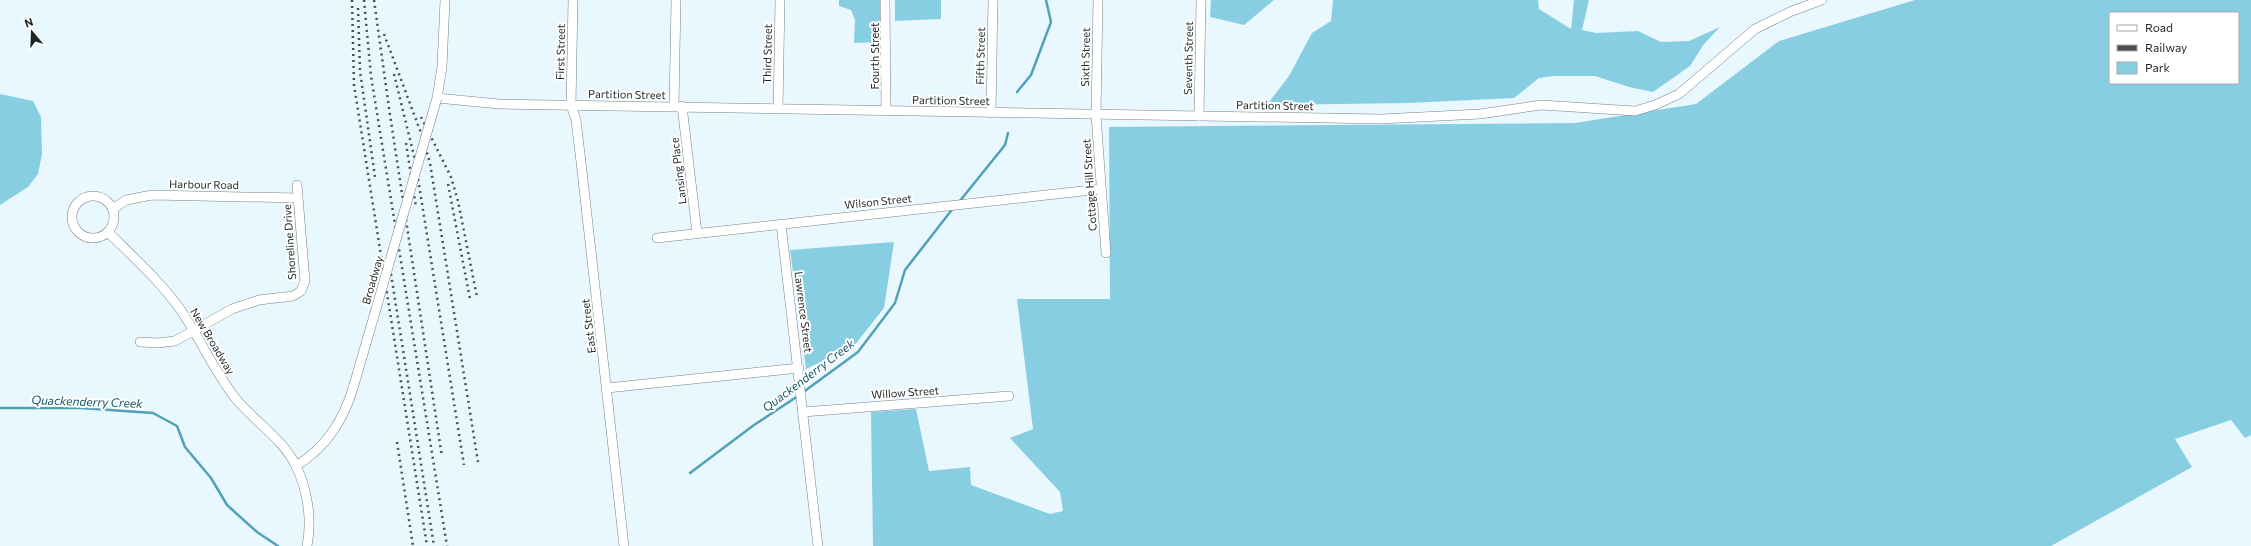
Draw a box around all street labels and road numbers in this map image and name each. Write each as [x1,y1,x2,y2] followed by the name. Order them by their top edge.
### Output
[1181,21,1195,95] street label: Seventh Street
[868,22,881,90] street label: Fourth Street
[553,23,567,80] street label: First Street
[760,23,774,84] street label: Third Street
[973,27,987,85] street label: Fifth Street
[1078,27,1092,87] street label: Sixth Street
[588,87,666,101] street label: Partition Street
[912,93,990,107] street label: Partition Street
[1236,98,1314,112] street label: Partition Street
[667,137,689,205] street label: Lansing Place
[1079,138,1099,232] street label: Cottage Hill Street
[169,177,239,191] street label: Harbour Road
[844,191,913,211] street label: Wilson Street
[280,204,298,280] street label: Shoreline Drive
[359,254,385,306] street label: Broadway
[793,271,815,354] street label: Lawrence Street
[578,297,598,354] street label: East Street
[188,306,238,377] street label: New Broadway
[871,383,940,401] street label: Willow Street

